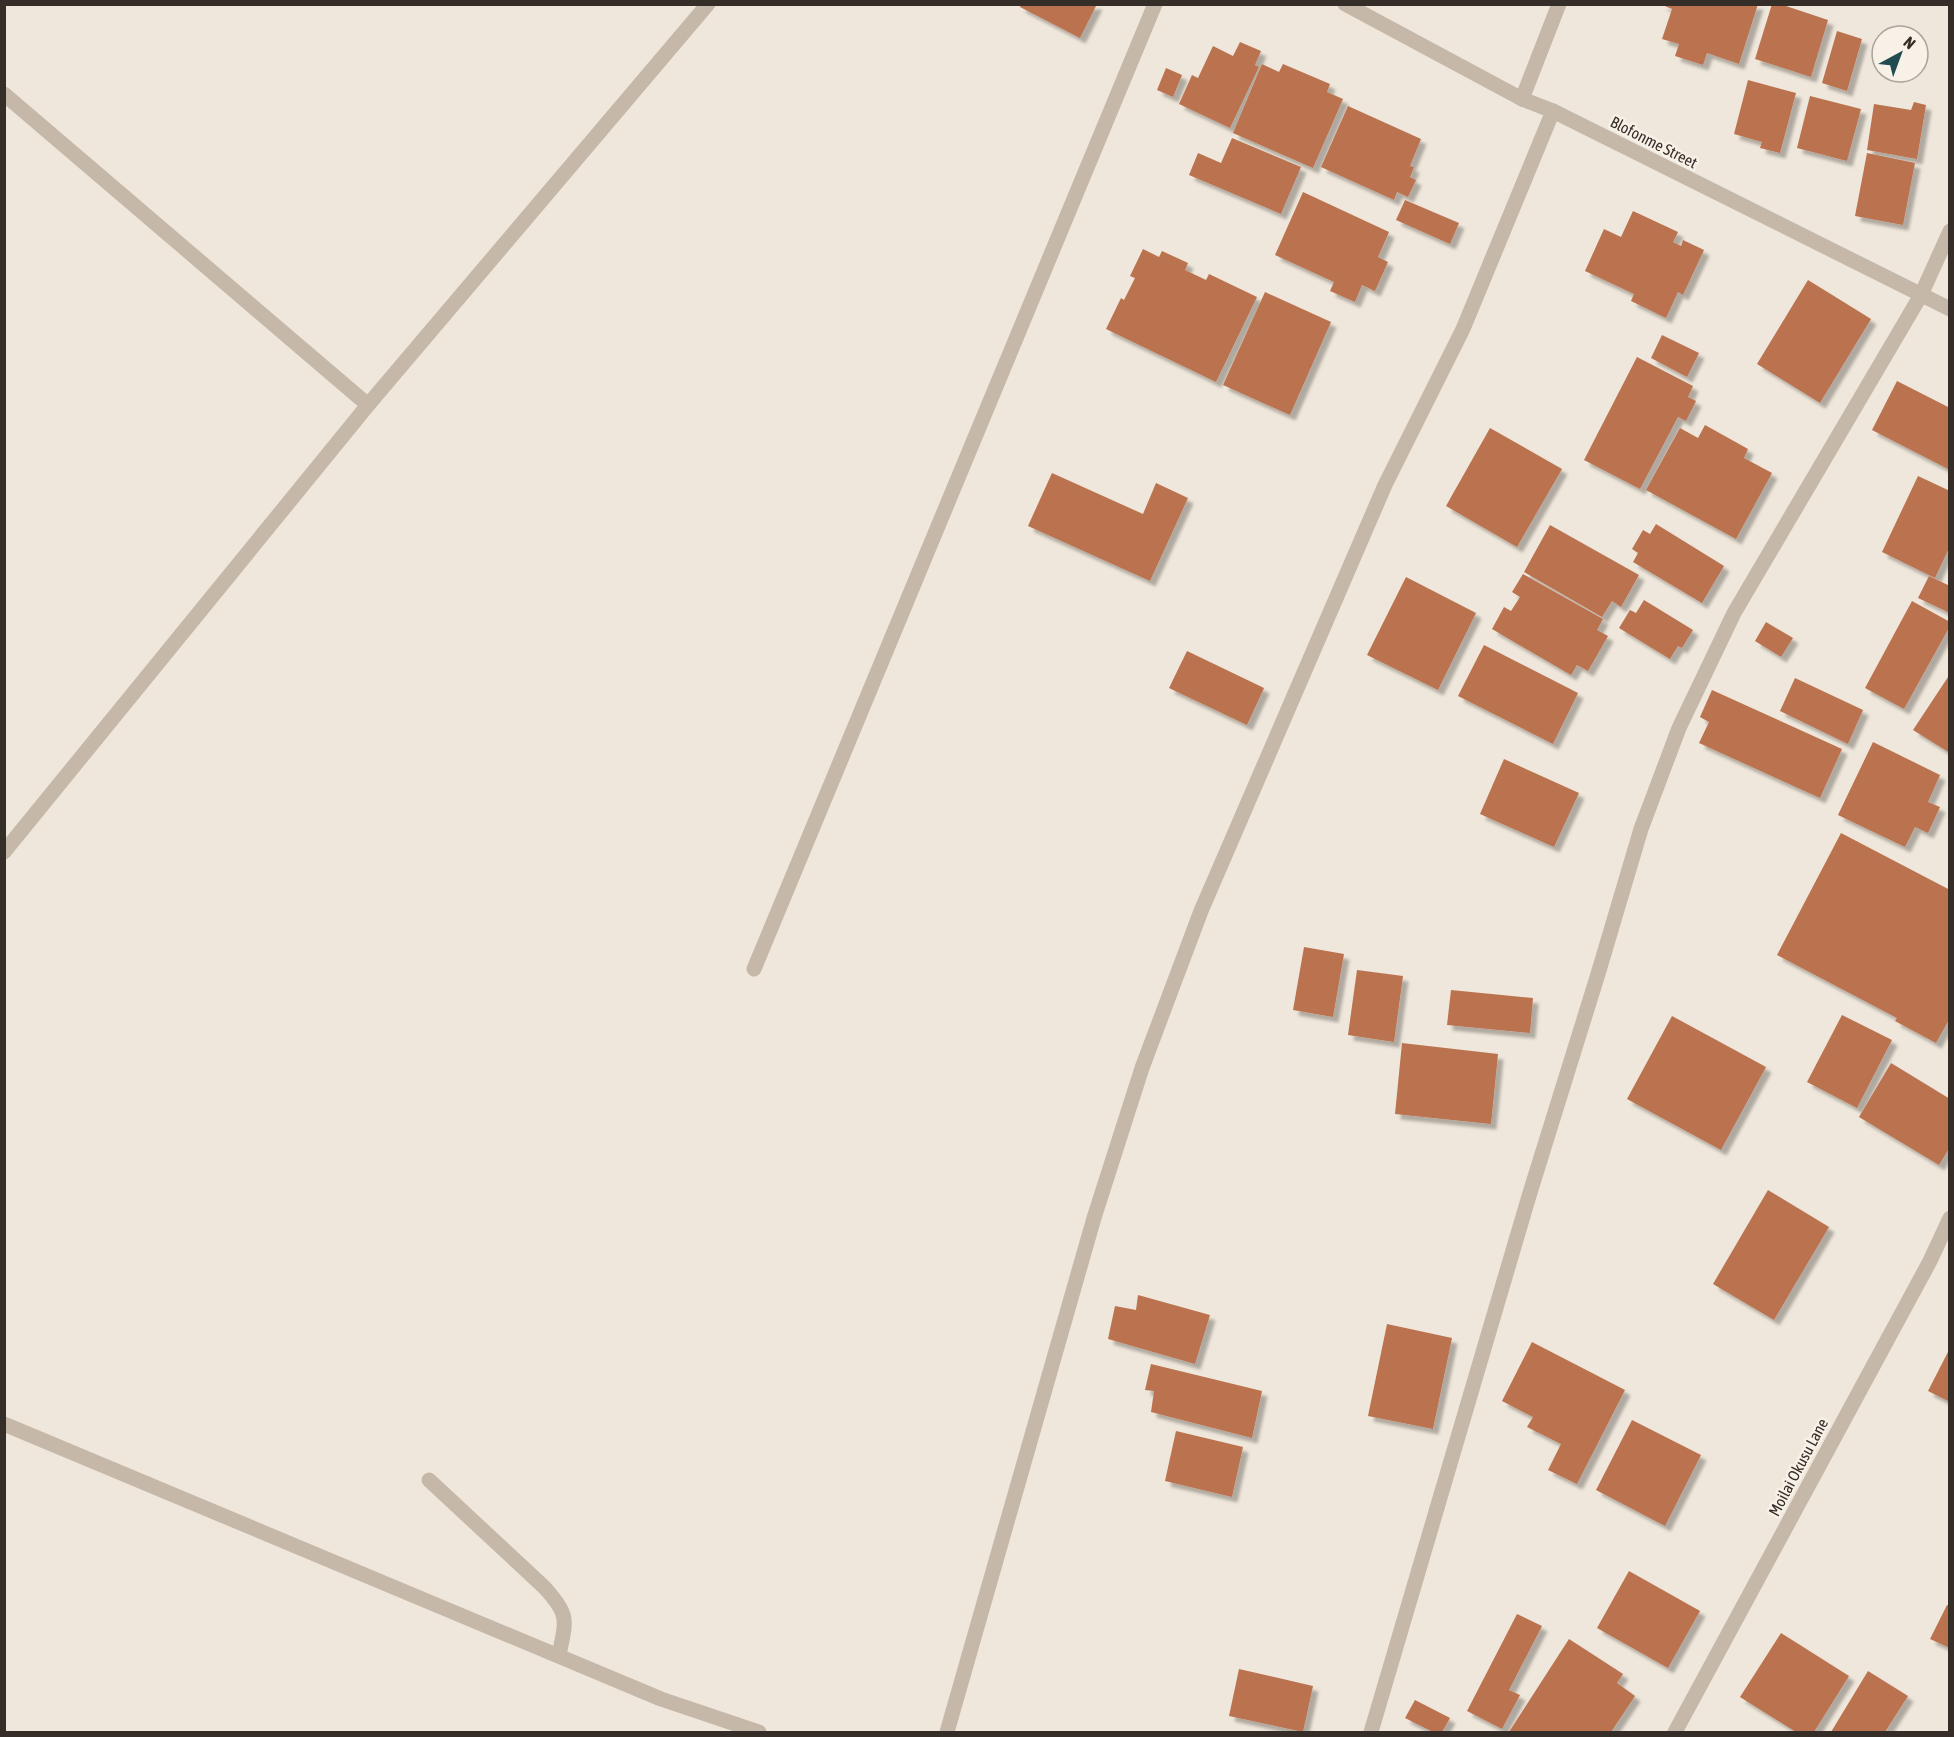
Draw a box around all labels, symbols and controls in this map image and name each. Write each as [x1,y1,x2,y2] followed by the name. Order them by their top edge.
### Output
[1870,24,1930,84] north arrow
[1900,33,1919,53] text: N
[1608,112,1701,172] street label: Blofonme Street
[1765,1415,1831,1519] street label: Moilai Okusu Lane

